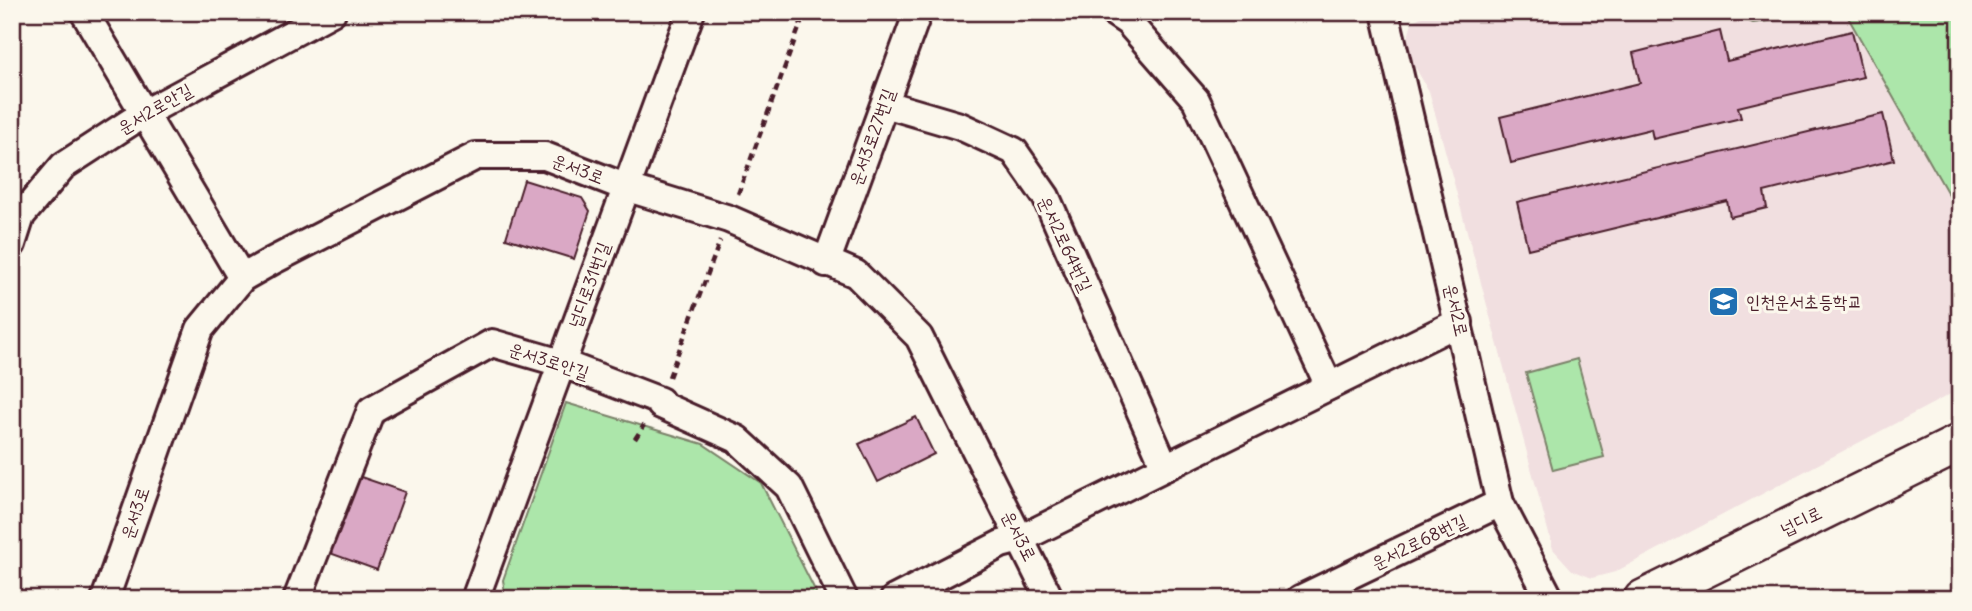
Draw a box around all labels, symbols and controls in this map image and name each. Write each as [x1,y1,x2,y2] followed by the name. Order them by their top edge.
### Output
[113,78,197,139] street label: 운서2로안길
[843,85,900,188] street label: 운서3로27번길
[549,148,607,189] street label: 운서3로
[1033,192,1098,296] street label: 운서2로64번길
[562,238,615,331] street label: 넙디로31번길
[1439,281,1474,338] street label: 운서2로
[1706,285,1740,319] school or university icon: 인천운서초등학교
[1746,290,1862,313] place label: 인천운서초등학교
[506,337,592,384] street label: 운서3로안길
[115,484,154,542] street label: 운서3로
[1776,501,1825,540] street label: 넙디로
[997,507,1042,565] street label: 운서3로
[1367,508,1471,574] street label: 운서2로68번길

